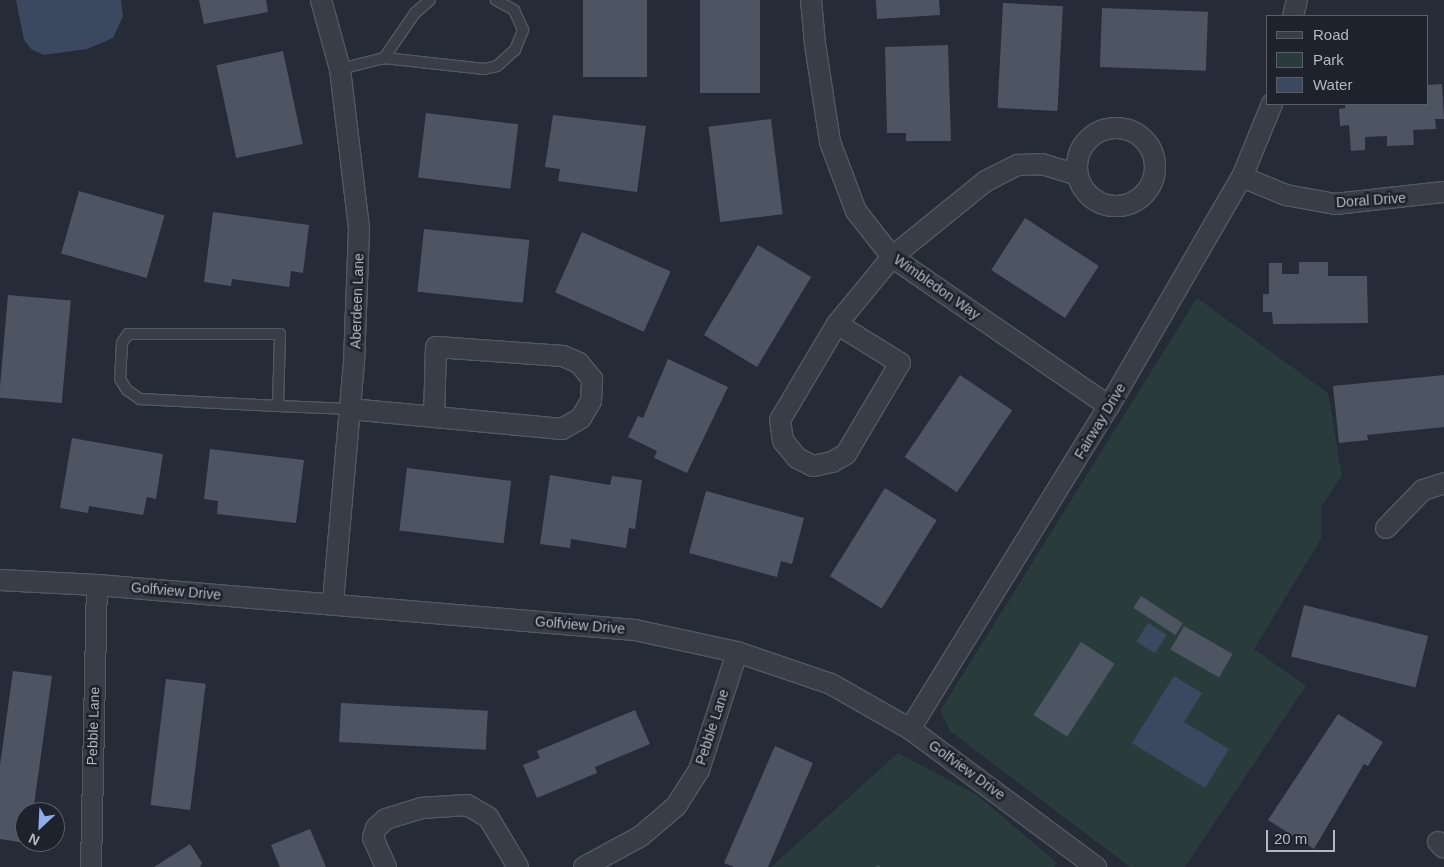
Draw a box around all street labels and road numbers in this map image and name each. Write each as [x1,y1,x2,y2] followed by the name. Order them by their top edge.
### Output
[1335,189,1407,211] street label: Doral Drive
[891,251,983,323] street label: Wimbledon Way
[347,253,367,349] street label: Aberdeen Lane
[1071,380,1129,462] street label: Fairway Drive
[130,579,222,603] street label: Golfview Drive
[534,613,626,637] street label: Golfview Drive
[83,686,103,766] street label: Pebble Lane
[692,687,732,767] street label: Pebble Lane
[926,737,1008,803] street label: Golfview Drive

